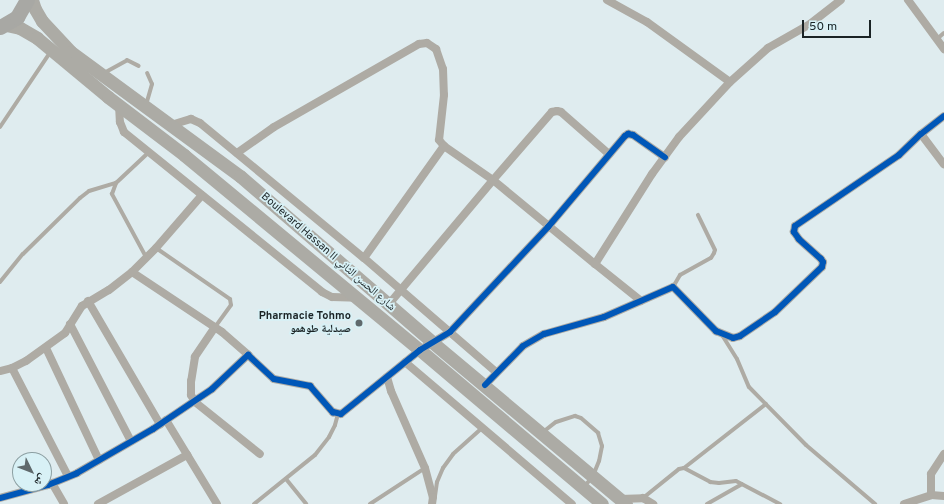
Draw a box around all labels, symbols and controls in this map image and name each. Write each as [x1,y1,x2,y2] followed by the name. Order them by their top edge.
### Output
[804,12,873,38] scale bar
[809,19,837,35] text: 50 m
[258,190,398,314] street label: Boulevard Hassan II شارع الحسن الثاني
[259,310,351,336] place label: Pharmacie Tohmo صيدلية طوهمو
[354,318,364,328] marker: Pharmacie Tohmo صيدلية طوهمو
[12,452,52,492] north arrow
[31,470,49,489] text: ش

